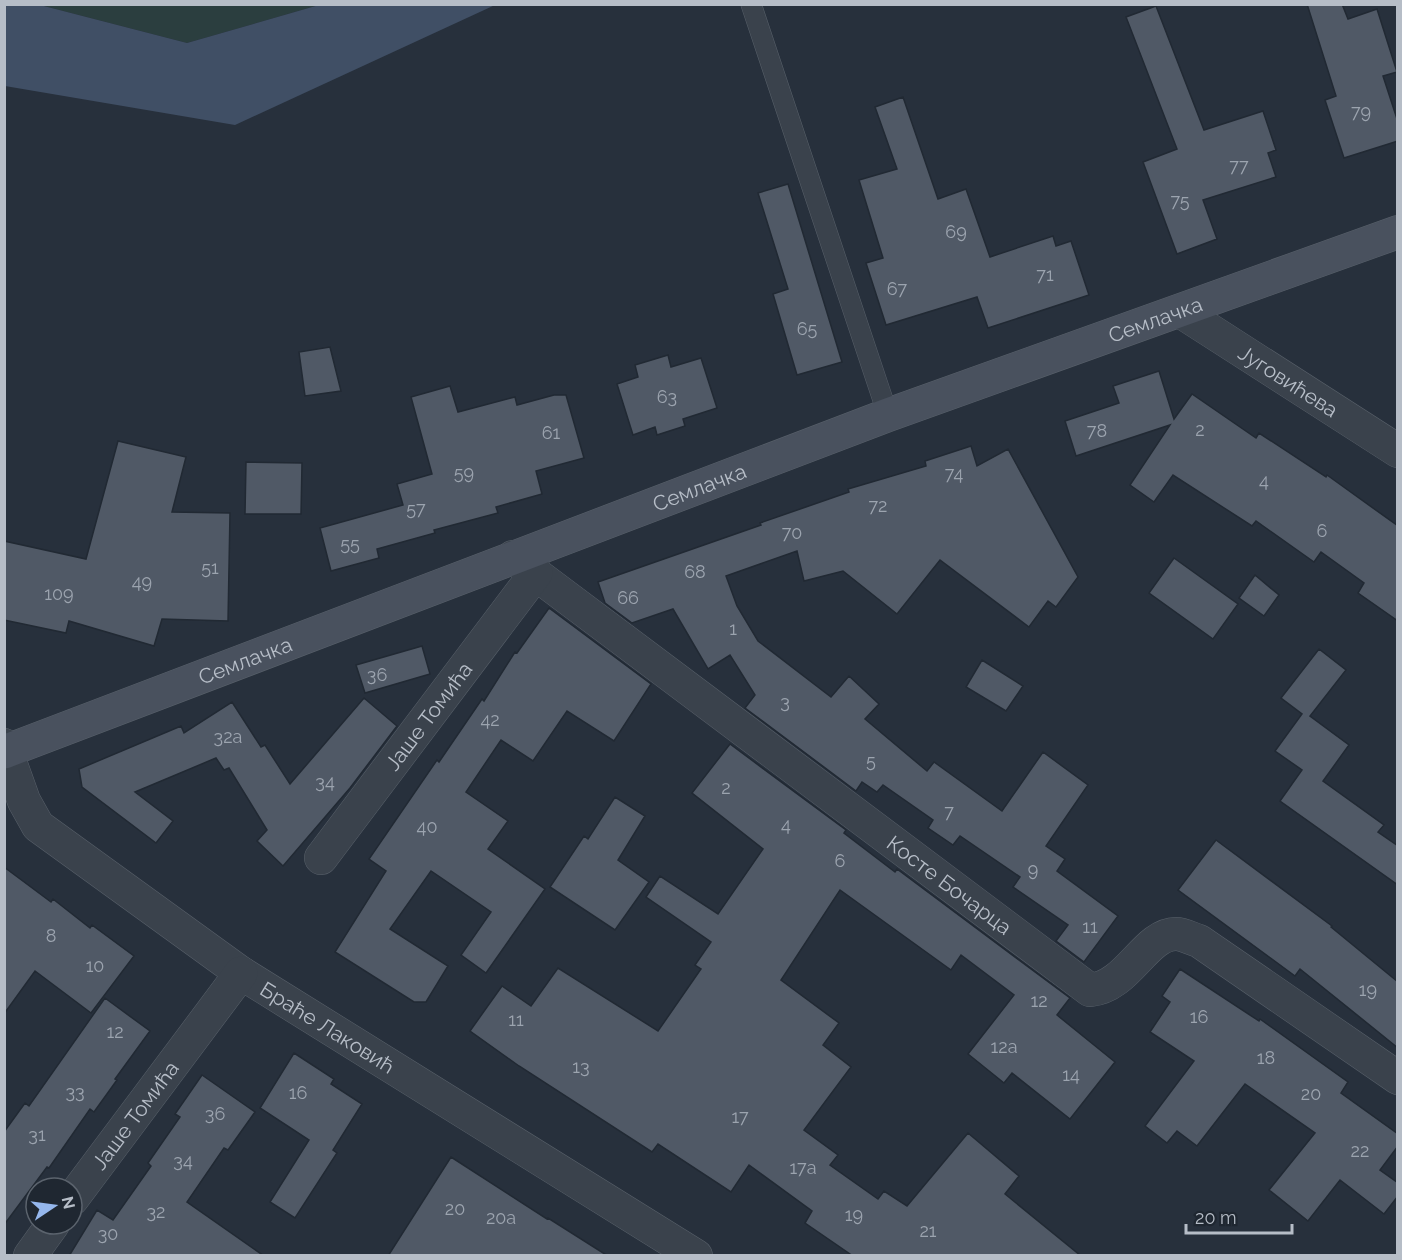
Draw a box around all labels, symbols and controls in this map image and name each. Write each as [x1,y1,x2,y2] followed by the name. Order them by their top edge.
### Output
[1351,101,1371,122] house number: 79
[1229,155,1249,176] house number: 77
[1170,190,1190,211] house number: 75
[945,221,967,242] house number: 69
[1036,264,1054,285] house number: 71
[887,278,908,299] house number: 67
[1105,291,1206,347] street label: Семлачка
[797,318,818,339] house number: 65
[1234,340,1343,422] street label: Југовићева
[657,386,677,407] house number: 63
[1195,419,1205,440] house number: 2
[1087,420,1107,441] house number: 78
[542,422,561,443] house number: 61
[649,458,749,516] street label: Семлачка
[454,462,474,483] house number: 59
[945,463,963,484] house number: 74
[1259,470,1269,491] house number: 4
[868,495,888,516] house number: 72
[406,498,426,519] house number: 57
[1317,520,1328,541] house number: 6
[782,522,802,543] house number: 70
[340,533,360,554] house number: 55
[201,557,219,578] house number: 51
[684,561,706,582] house number: 68
[132,571,152,592] house number: 49
[44,583,74,604] house number: 109
[617,587,639,608] house number: 66
[729,618,737,639] house number: 1
[195,631,295,689] street label: Семлачка
[379,657,477,775] street label: Јаше Томића
[367,664,387,685] house number: 36
[780,691,790,712] house number: 3
[480,709,500,730] house number: 42
[214,726,242,747] house number: 32a
[866,750,876,771] house number: 5
[315,771,335,792] house number: 34
[721,777,731,798] house number: 2
[944,801,954,822] house number: 7
[781,814,791,835] house number: 4
[417,816,437,837] house number: 40
[882,830,1017,940] street label: Косте Бочарца
[835,850,846,871] house number: 6
[1028,859,1038,880] house number: 9
[1082,916,1098,937] house number: 11
[46,925,56,946] house number: 8
[86,955,104,976] house number: 10
[256,976,400,1078] street label: Браће Лаковић
[1359,979,1377,1000] house number: 19
[1030,990,1048,1011] house number: 12
[1190,1006,1208,1027] house number: 16
[508,1009,524,1030] house number: 11
[106,1021,124,1042] house number: 12
[991,1036,1017,1057] house number: 12a
[1257,1047,1275,1068] house number: 18
[86,1056,184,1174] street label: Јаше Томића
[572,1056,590,1077] house number: 13
[1062,1064,1080,1085] house number: 14
[65,1081,85,1102] house number: 33
[289,1082,307,1103] house number: 16
[1301,1083,1321,1104] house number: 20
[205,1103,225,1124] house number: 36
[731,1106,749,1127] house number: 17
[28,1124,46,1145] house number: 31
[1351,1140,1369,1161] house number: 22
[173,1150,193,1171] house number: 34
[789,1157,817,1178] house number: 17a
[24,1176,84,1236] north arrow
[57,1195,79,1211] text: N
[1186,1197,1292,1235] scale bar
[445,1198,465,1219] house number: 20
[147,1201,166,1222] house number: 32
[845,1204,863,1225] house number: 19
[486,1207,516,1228] house number: 20a
[1195,1207,1237,1228] text: 20 m
[919,1220,937,1241] house number: 21
[98,1223,118,1244] house number: 30

